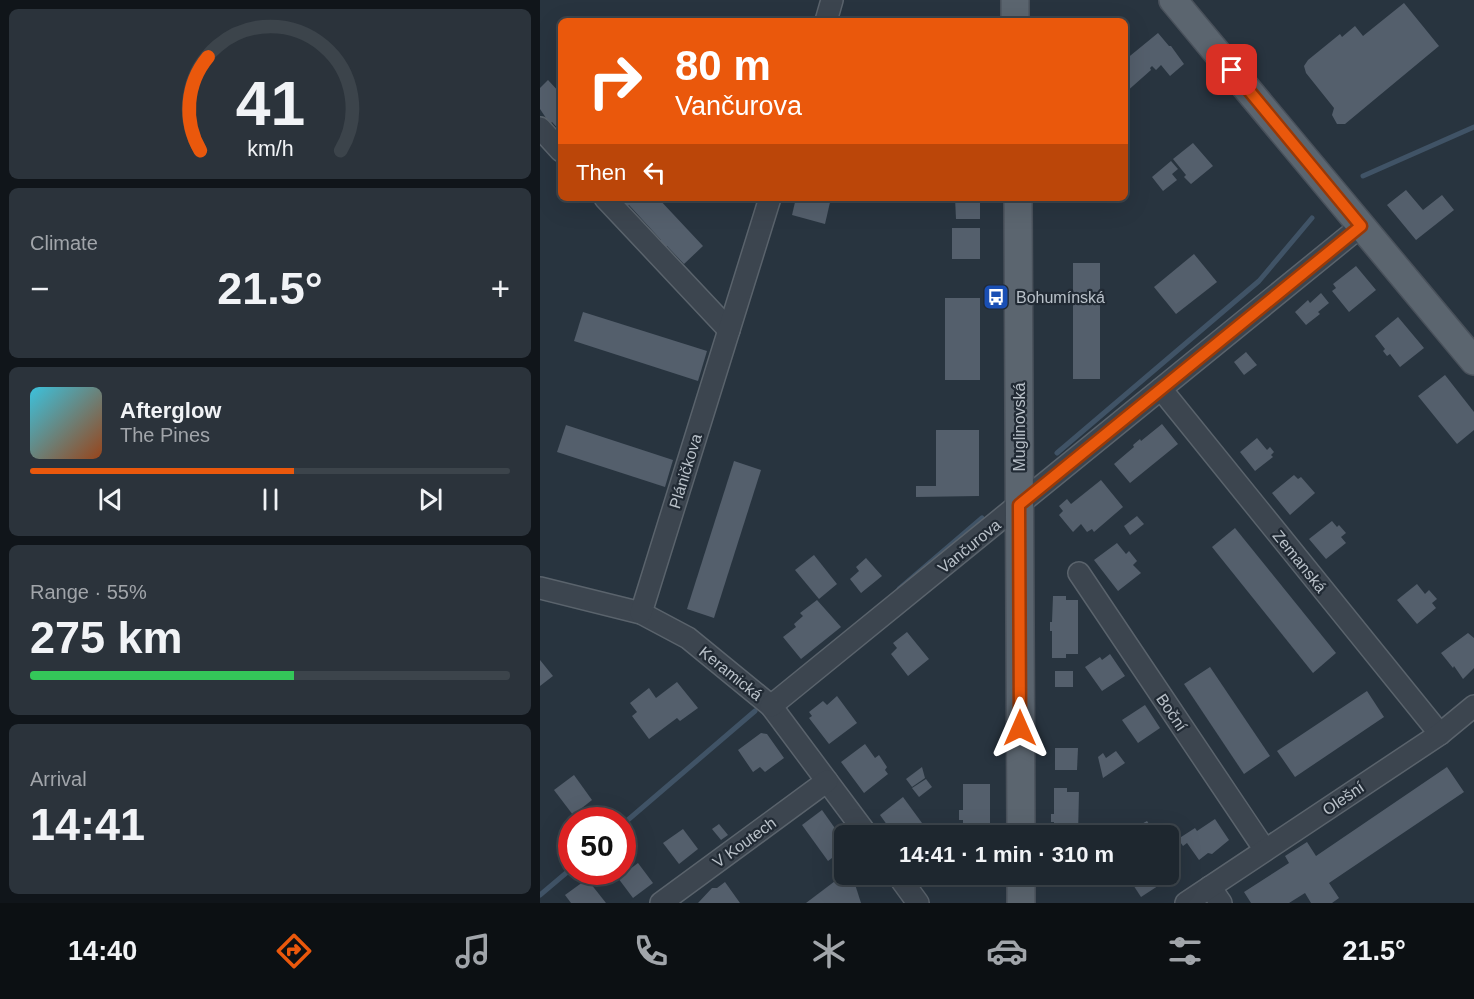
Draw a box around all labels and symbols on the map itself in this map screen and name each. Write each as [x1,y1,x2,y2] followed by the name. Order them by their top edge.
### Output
[1206,44,1257,95] pin
[981,282,1011,312] bus stop icon: Bohumínská
[1016,289,1105,306] place label: Bohumínská
[1011,382,1028,471] street label: Muglinovská
[666,432,705,511] street label: Pláničkova
[935,516,1004,577] street label: Vančurova
[1269,527,1330,596] street label: Zemanská
[696,643,765,704] street label: Keramická
[1153,691,1190,734] street label: Boční
[988,696,1052,760] position arrow
[1319,778,1368,818] street label: Olešní
[558,807,636,885] speed limit sign: 50
[709,814,779,871] street label: V Koutech

